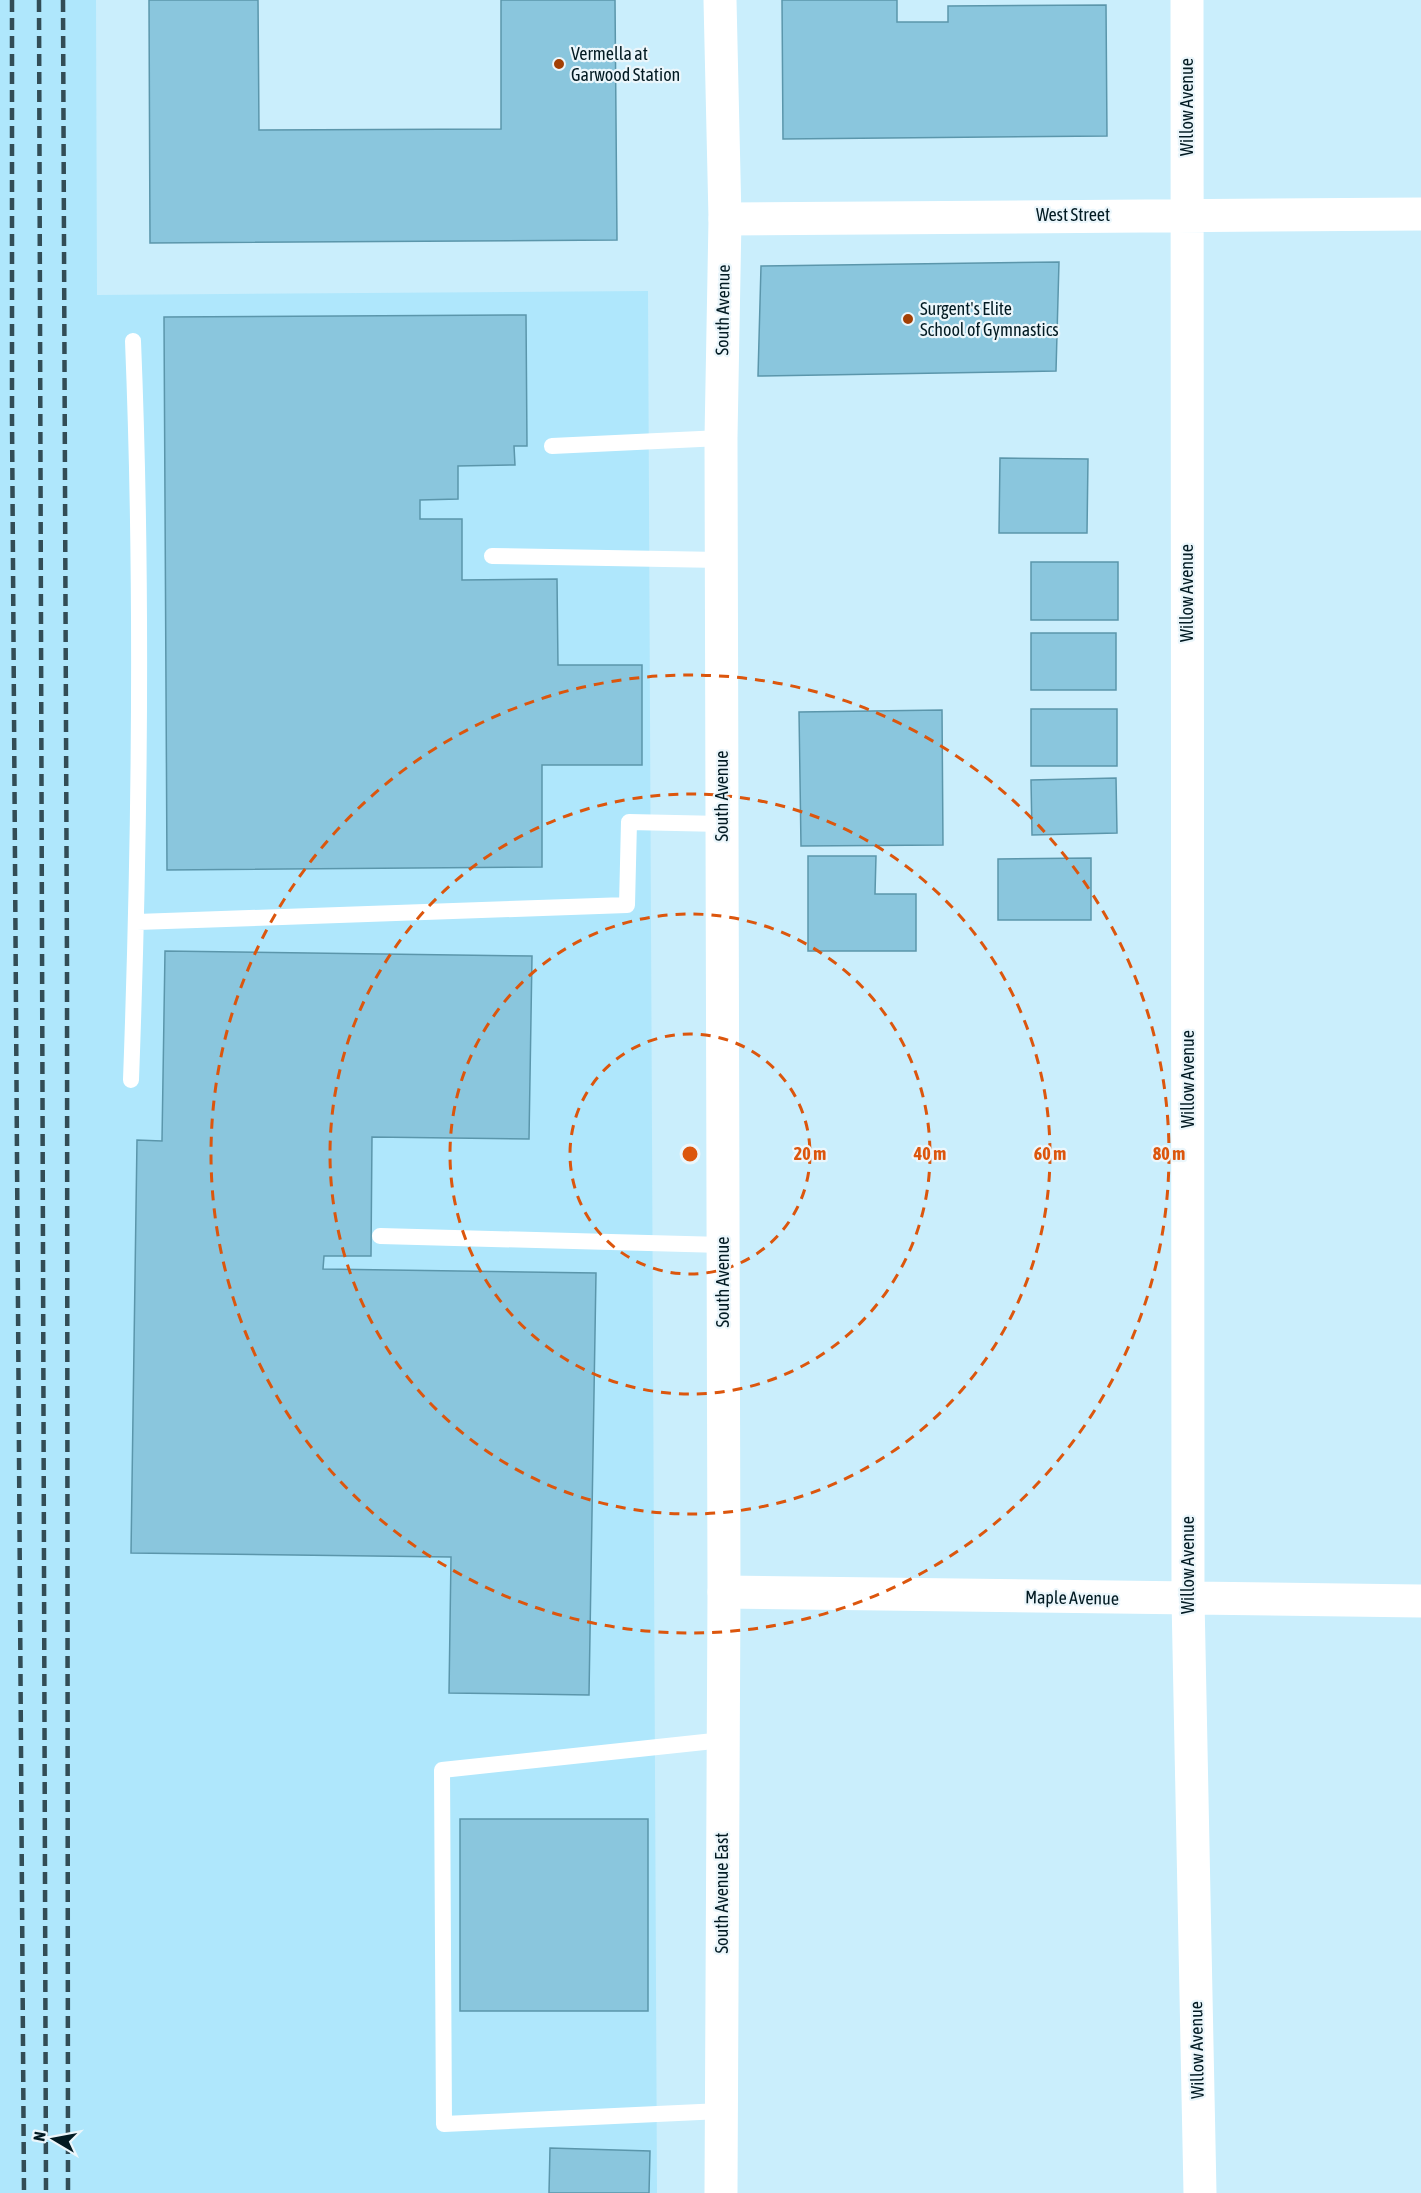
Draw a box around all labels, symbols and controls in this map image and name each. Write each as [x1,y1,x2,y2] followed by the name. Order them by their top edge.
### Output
[571,43,680,85] place label: Vermella at Garwood Station
[552,57,566,71] marker: Vermella at Garwood Station
[1176,58,1197,156] street label: Willow Avenue
[1036,204,1110,225] street label: West Street
[711,264,734,356] street label: South Avenue
[920,298,1059,340] place label: Surgent's Elite School of Gymnastics
[901,312,915,326] marker: Surgent's Elite School of Gymnastics
[1176,544,1197,642] street label: Willow Avenue
[711,751,732,841] street label: South Avenue
[1177,1030,1198,1128] street label: Willow Avenue
[794,1143,826,1164] text: 20 m
[913,1143,946,1164] text: 40 m
[1034,1143,1066,1164] text: 60 m
[1153,1143,1185,1164] text: 80 m
[680,1144,700,1164] centre of rings
[712,1237,733,1327] street label: South Avenue
[1177,1516,1198,1614] street label: Willow Avenue
[1025,1586,1119,1609] street label: Maple Avenue
[711,1833,732,1953] street label: South Avenue East
[1185,2001,1208,2099] street label: Willow Avenue
[24,2109,84,2169] north arrow
[30,2130,49,2143] text: N

